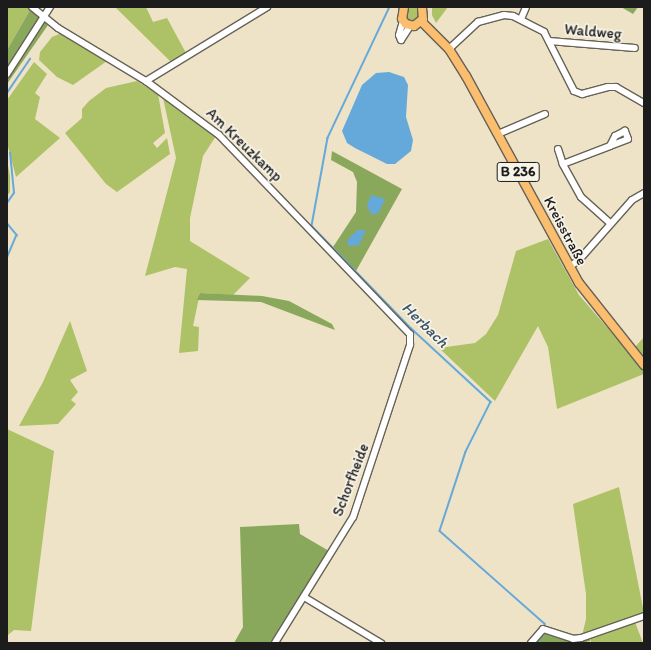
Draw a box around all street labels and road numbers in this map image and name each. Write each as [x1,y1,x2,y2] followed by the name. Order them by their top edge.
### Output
[564,21,622,43] street label: Waldweg
[202,104,286,186] street label: Am Kreuzkamp
[496,160,540,184] road number: B 236
[539,194,591,268] street label: Kreisstraße
[329,441,373,519] street label: Schorfheide

